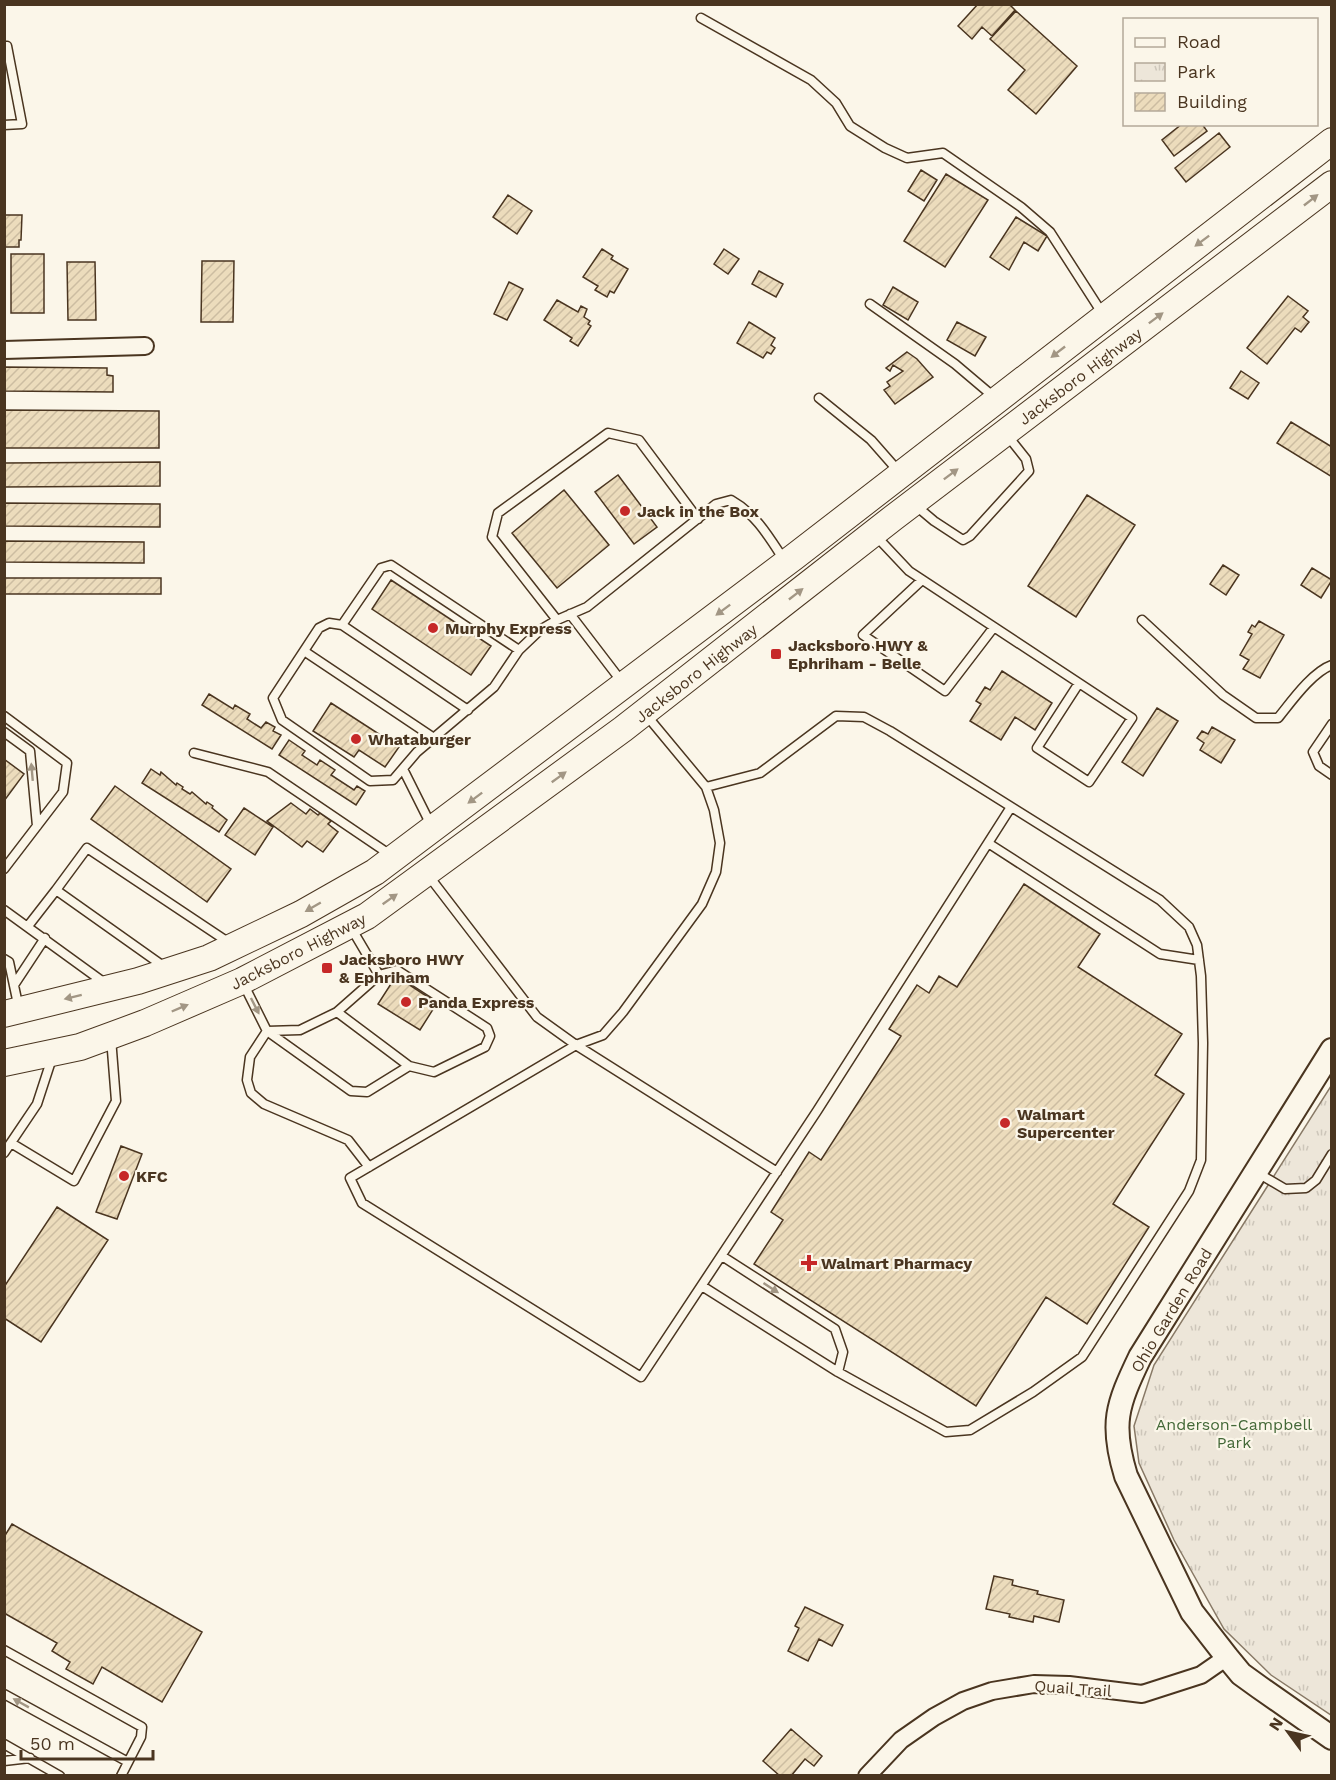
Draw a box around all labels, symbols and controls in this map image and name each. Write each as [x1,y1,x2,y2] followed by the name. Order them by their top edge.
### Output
[1123,18,1318,126] legend
[1177,31,1221,52] text: Road
[1177,61,1216,82] text: Park
[1177,91,1247,112] text: Building
[1303,194,1319,206] one-way arrow
[1195,235,1210,247] one-way arrow
[1148,312,1164,325] one-way arrow
[1015,323,1146,429] street label: Jacksboro Highway
[1050,345,1066,358] one-way arrow
[943,469,958,481] one-way arrow
[637,502,759,521] place label: Jack in the Box
[618,504,632,518] marker: Jack in the Box
[789,588,804,600] one-way arrow
[715,604,731,616] one-way arrow
[445,619,572,638] place label: Murphy Express
[632,619,762,727] street label: Jacksboro Highway
[426,621,440,635] marker: Murphy Express
[788,636,928,673] place label: Jacksboro HWY & Ephriham - Belle
[769,647,783,661] marker: Jacksboro HWY & Ephriham - Belle
[368,730,471,749] place label: Whataburger
[349,732,363,746] marker: Whataburger
[27,763,37,782] one-way arrow
[551,771,566,783] one-way arrow
[467,792,483,805] one-way arrow
[382,893,398,905] one-way arrow
[304,902,321,912] one-way arrow
[227,909,370,994] street label: Jacksboro Highway
[339,950,465,987] place label: Jacksboro HWY & Ephriham
[320,961,334,975] marker: Jacksboro HWY & Ephriham
[64,993,82,1003] one-way arrow
[418,993,535,1012] place label: Panda Express
[399,995,413,1009] marker: Panda Express
[250,998,259,1015] one-way arrow
[171,1003,189,1012] one-way arrow
[1017,1105,1115,1142] place label: Walmart Supercenter
[998,1116,1012,1130] marker: Walmart Supercenter
[136,1167,168,1186] place label: KFC
[117,1169,131,1183] marker: KFC
[1127,1245,1216,1376] street label: Ohio Garden Road
[821,1254,973,1273] place label: Walmart Pharmacy
[802,1256,816,1270] marker: Walmart Pharmacy
[763,1282,779,1293] one-way arrow
[1156,1415,1312,1452] park label: Anderson-Campbell Park
[1034,1676,1112,1701] street label: Quail Trail
[13,1699,30,1709] one-way arrow
[1258,1702,1318,1762] north arrow
[1265,1714,1287,1734] text: N
[21,1723,153,1761] scale bar
[30,1733,75,1754] text: 50 m

